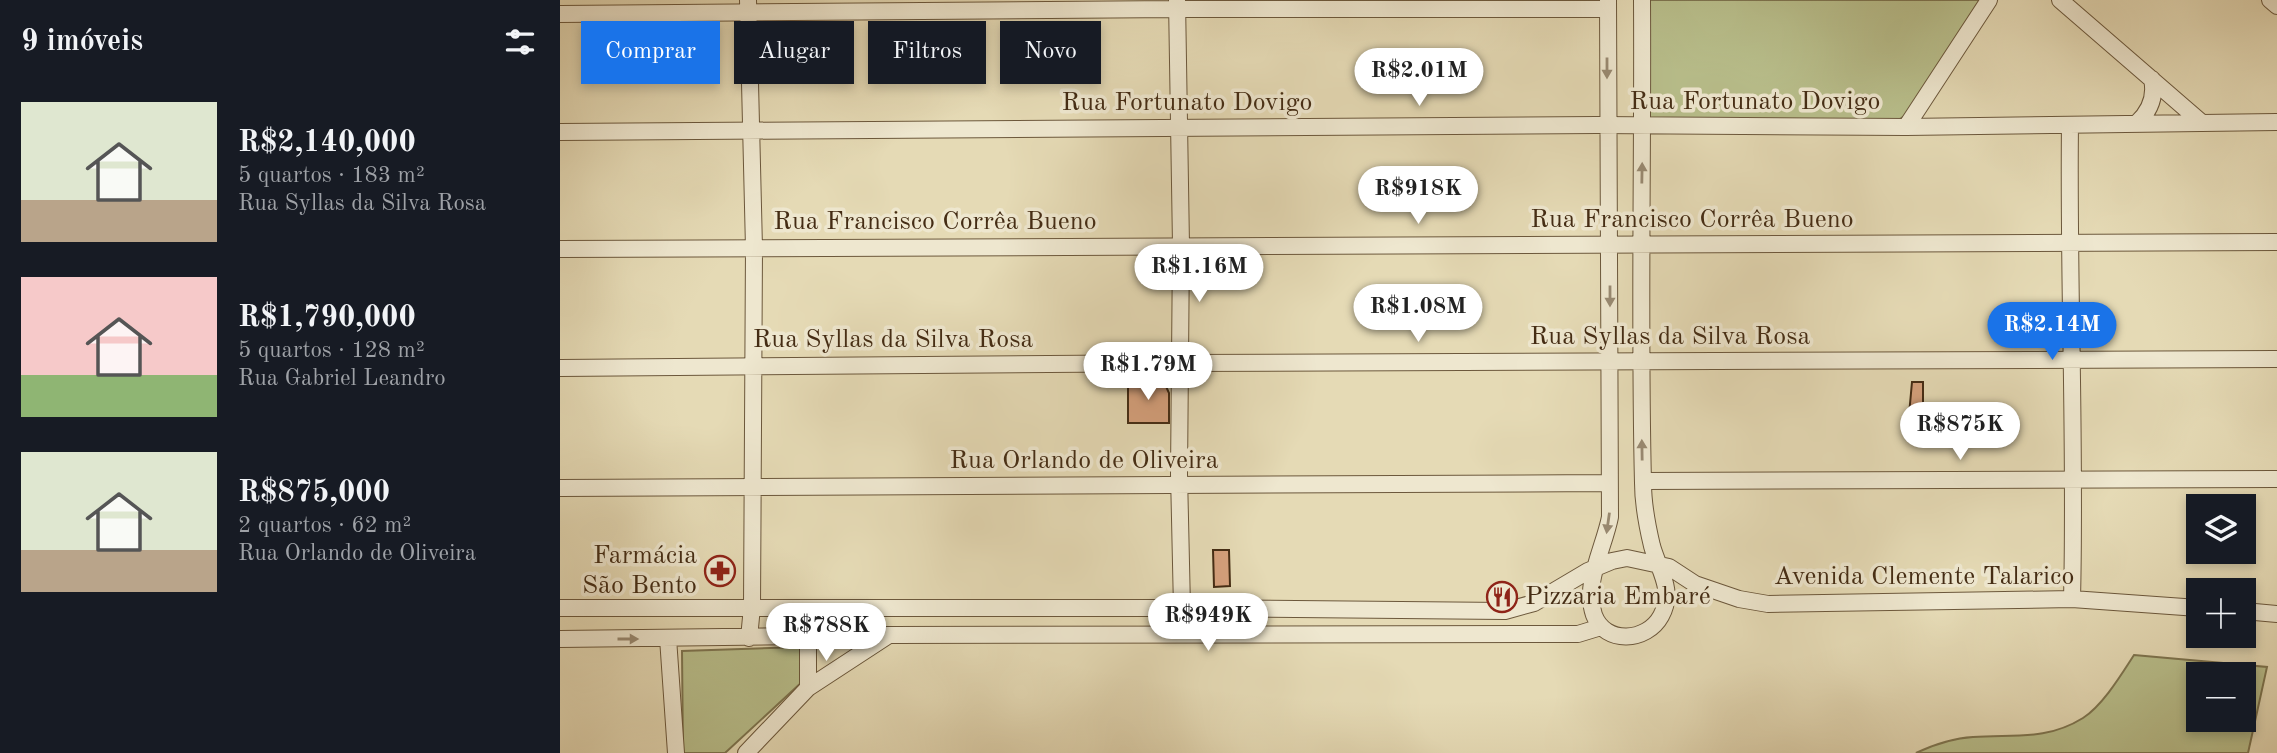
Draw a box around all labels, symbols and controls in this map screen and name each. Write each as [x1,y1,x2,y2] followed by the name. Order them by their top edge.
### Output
[581,21,720,84] chip: Comprar
[734,21,854,84] chip: Alugar
[868,21,986,84] chip: Filtros
[1000,21,1101,84] chip: Novo
[501,23,539,61] icon: filters
[21,27,143,57] text: 9 imóveis
[1354,48,1484,108] pin: R$2.01M
[1602,57,1613,79] one-way arrow
[1370,59,1468,82] text: R$2.01M
[1630,89,1880,115] street label: Rua Fortunato Dovigo
[1062,90,1312,116] street label: Rua Fortunato Dovigo
[238,128,416,158] text: R$2,140,000
[77,130,161,214] icon: home
[1637,162,1648,184] one-way arrow
[238,164,425,187] text: 5 quartos · 183 m²
[1361,166,1475,226] pin: R$918K
[1374,177,1462,200] text: R$918K
[238,192,486,215] text: Rua Syllas da Silva Rosa
[1530,207,1854,233] street label: Rua Francisco Corrêa Bueno
[773,209,1097,235] street label: Rua Francisco Corrêa Bueno
[1134,244,1264,304] pin: R$1.16M
[1150,255,1248,278] text: R$1.16M
[1353,284,1483,344] pin: R$1.08M
[1604,285,1616,307] one-way arrow
[1369,295,1467,318] text: R$1.08M
[1987,302,2117,362] pin: R$2.14M
[238,303,416,333] text: R$1,790,000
[77,305,161,389] icon: home
[2003,313,2101,336] text: R$2.14M
[1530,324,1810,350] street label: Rua Syllas da Silva Rosa
[753,327,1033,353] street label: Rua Syllas da Silva Rosa
[238,339,425,362] text: 5 quartos · 128 m²
[1083,342,1213,402] pin: R$1.79M
[1099,353,1197,376] text: R$1.79M
[238,367,446,390] text: Rua Gabriel Leandro
[1903,402,2017,462] pin: R$875K
[1916,413,2004,436] text: R$875K
[1636,438,1648,460] one-way arrow
[949,448,1219,474] street label: Rua Orlando de Oliveira
[238,478,390,508] text: R$875,000
[77,480,161,564] icon: home
[2186,494,2256,732] map controls
[2186,494,2256,564] button: layers
[1602,512,1613,534] one-way arrow
[238,514,411,537] text: 2 quartos · 62 m²
[238,542,476,565] text: Rua Orlando de Oliveira
[582,543,697,599] place label: Farmácia São Bento
[703,554,737,588] pharmacy icon: Farmácia São Bento
[1774,564,2074,590] street label: Avenida Clemente Talarico
[2186,578,2256,648] button: +
[1485,580,1519,614] restaurant icon: Pizzaria Embaré
[1525,584,1711,610] place label: Pizzaria Embaré
[1151,594,1265,653] pin: R$949K
[769,604,883,663] pin: R$788K
[1164,604,1252,627] text: R$949K
[782,614,870,637] text: R$788K
[617,633,639,645] one-way arrow
[2186,662,2256,732] button: −

